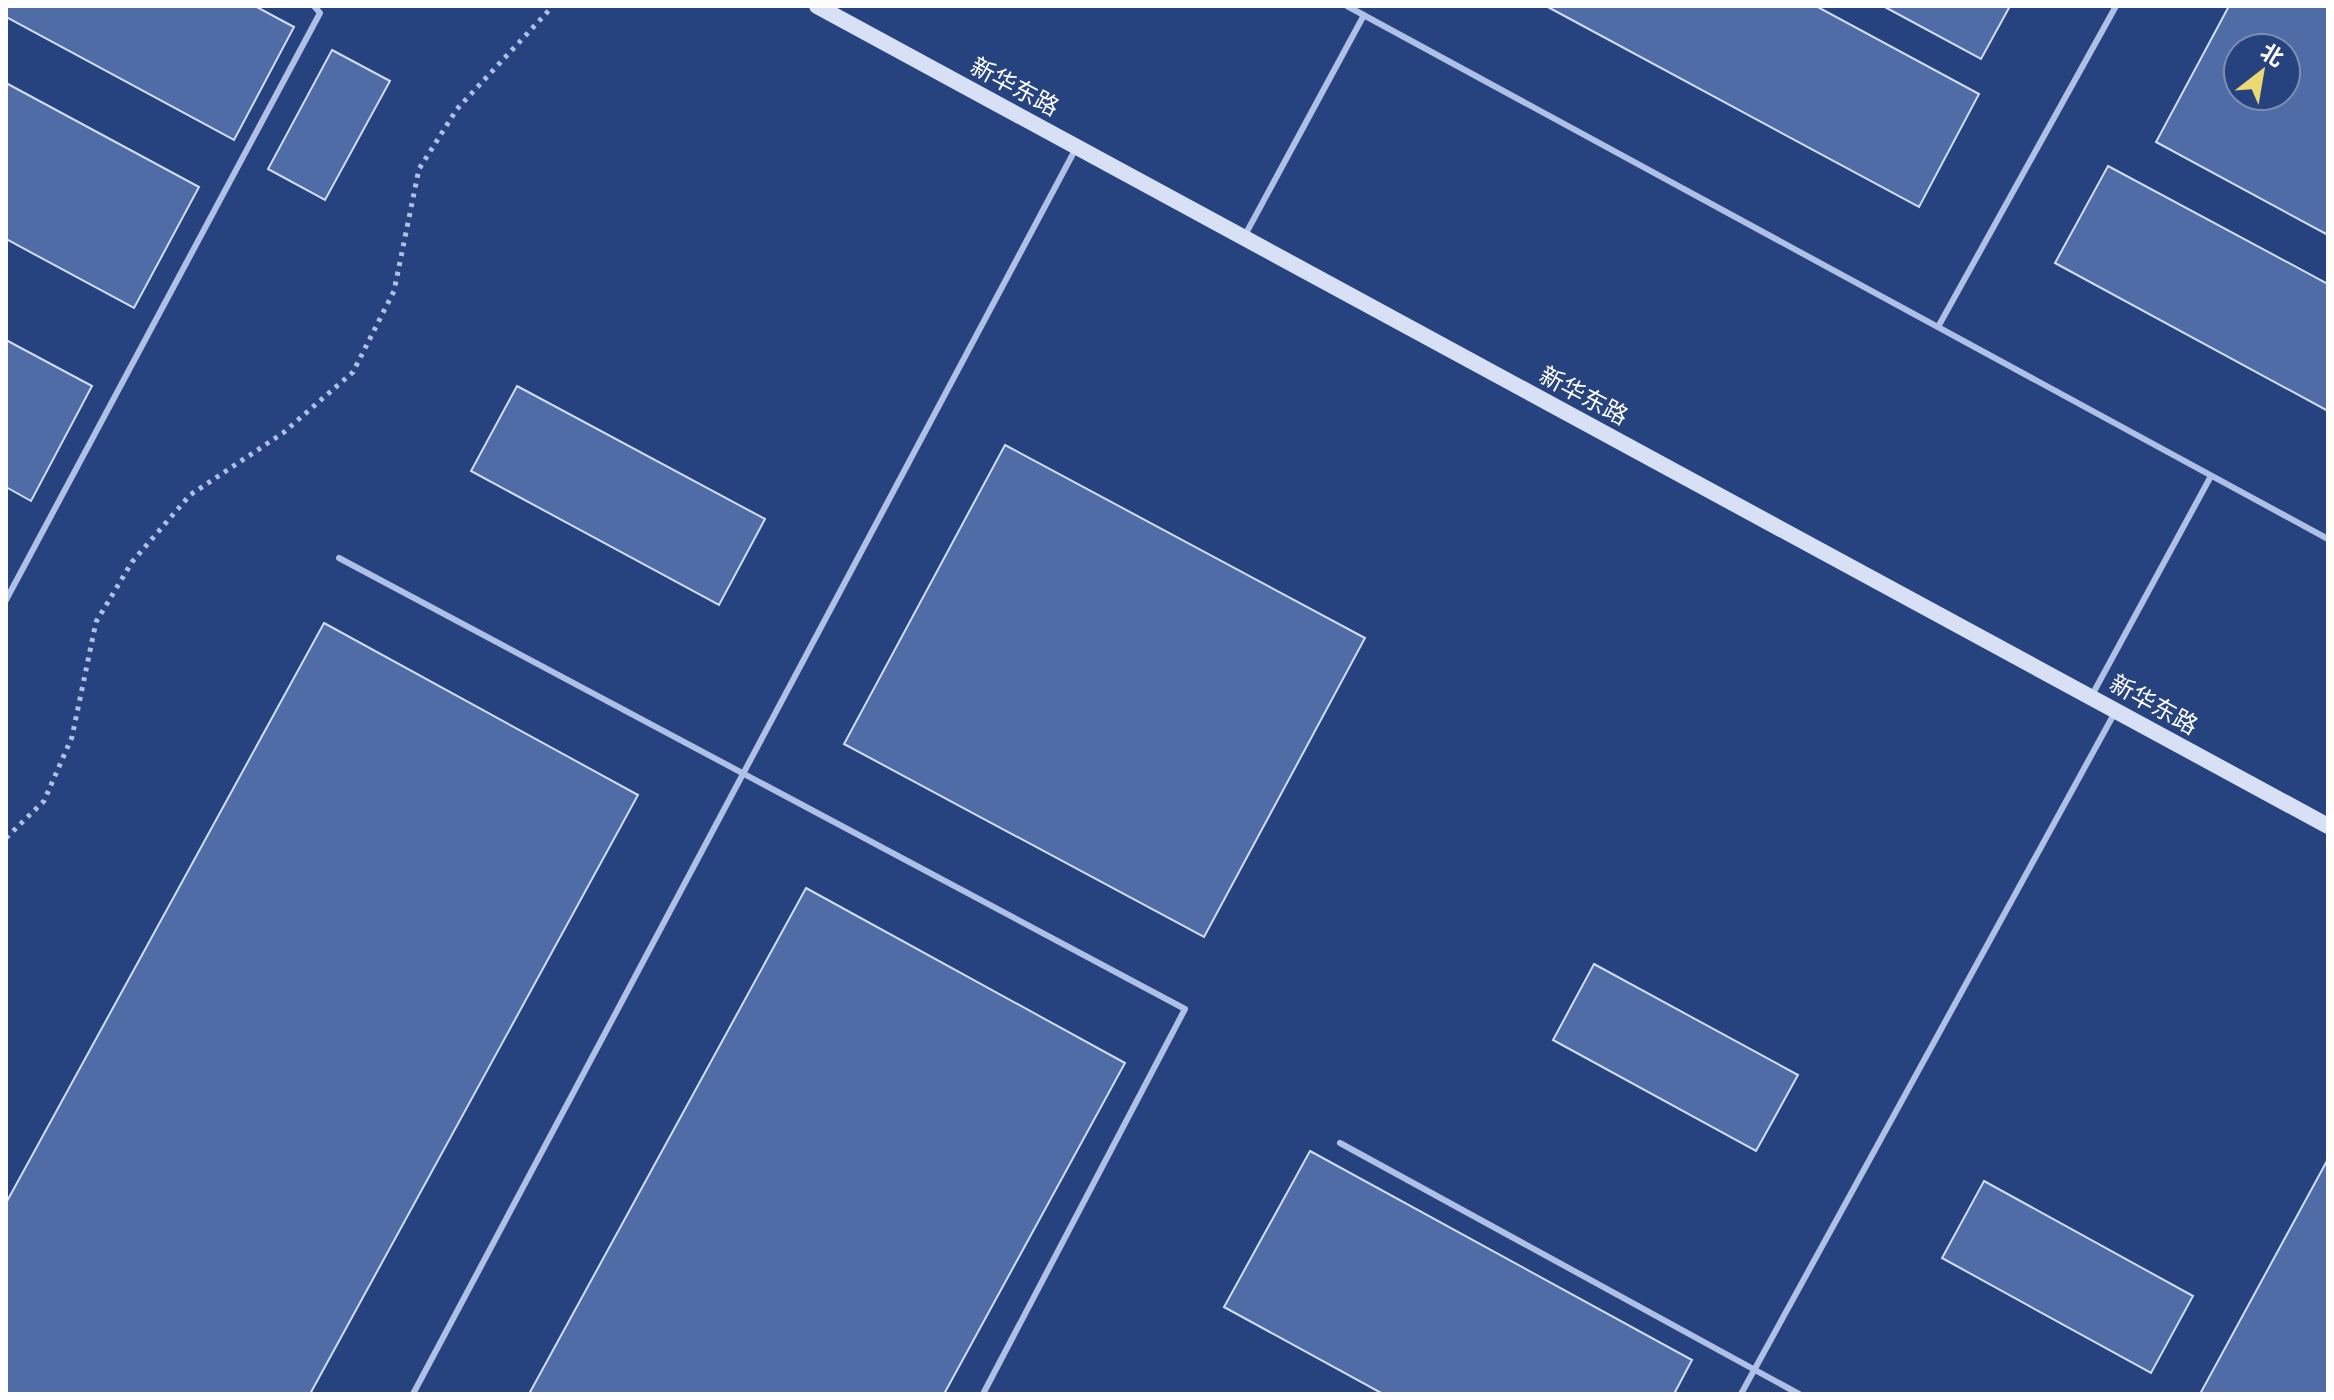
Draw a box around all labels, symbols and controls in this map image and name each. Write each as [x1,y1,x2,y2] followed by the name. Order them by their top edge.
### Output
[2222,32,2302,112] north arrow
[2255,36,2289,73] text: 北
[965,49,1065,123] street label: 新华东路
[1534,358,1634,432] street label: 新华东路
[2104,667,2204,741] street label: 新华东路

